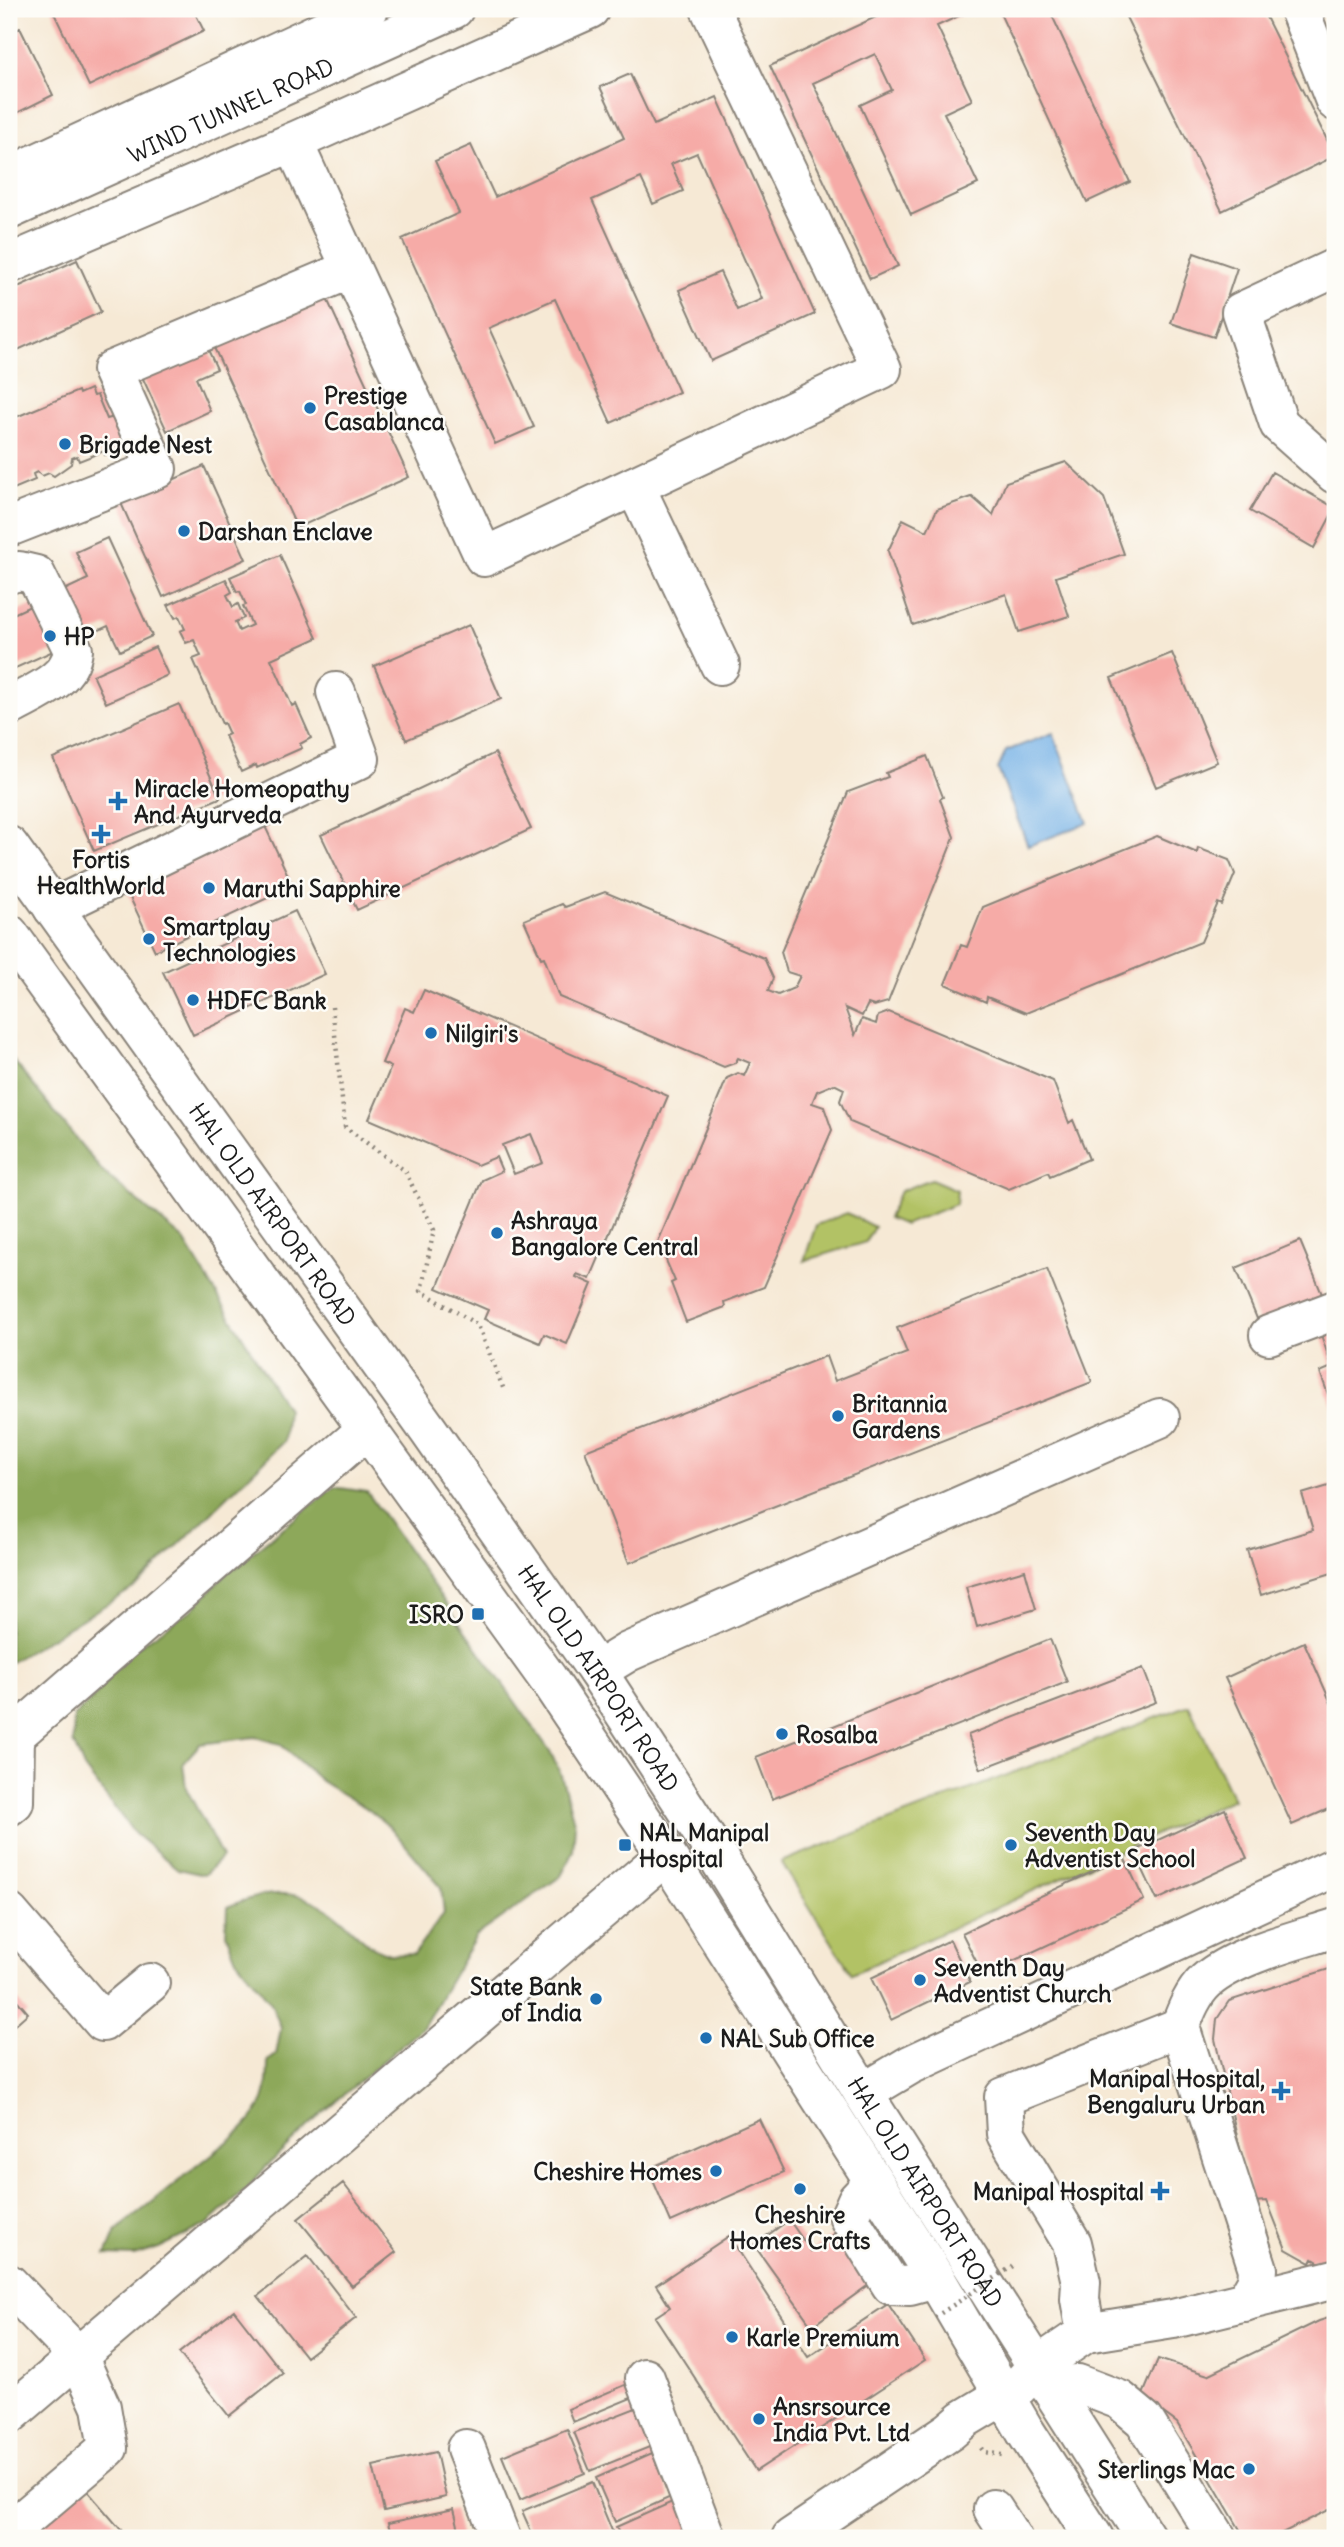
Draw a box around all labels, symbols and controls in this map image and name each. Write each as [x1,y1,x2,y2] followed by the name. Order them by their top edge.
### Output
[123,51,338,169] street label: WIND TUNNEL ROAD
[324,381,445,436] place label: Prestige Casablanca
[302,400,318,416] marker: Prestige Casablanca
[79,430,212,459] place label: Brigade Nest
[57,436,73,452] marker: Brigade Nest
[198,517,373,546] place label: Darshan Enclave
[176,523,192,539] marker: Darshan Enclave
[64,622,95,651] place label: HP
[42,628,58,644] marker: HP
[134,774,350,829] place label: Miracle Homeopathy And Ayurveda
[108,791,128,811] marker: Miracle Homeopathy And Ayurveda
[93,826,109,842] marker: Fortis HealthWorld
[37,845,166,900] place label: Fortis HealthWorld
[223,874,401,903] place label: Maruthi Sapphire
[201,880,217,896] marker: Maruthi Sapphire
[163,912,296,967] place label: Smartplay Technologies
[141,931,157,947] marker: Smartplay Technologies
[207,986,327,1015] place label: HDFC Bank
[185,992,201,1008] marker: HDFC Bank
[445,1019,518,1048] place label: Nilgiri's
[423,1025,439,1041] marker: Nilgiri's
[183,1097,363,1331] street label: HAL OLD AIRPORT ROAD
[511,1206,698,1261] place label: Ashraya Bangalore Central
[489,1225,505,1241] marker: Ashraya Bangalore Central
[852,1389,947,1444] place label: Britannia Gardens
[830,1408,846,1424] marker: Britannia Gardens
[512,1559,686,1797] street label: HAL OLD AIRPORT ROAD
[409,1600,464,1629] place label: ISRO
[470,1606,486,1622] marker: ISRO
[796,1720,878,1749] place label: Rosalba
[774,1726,790,1742] marker: Rosalba
[639,1818,769,1873] place label: NAL Manipal Hospital
[1025,1818,1195,1873] place label: Seventh Day Adventist School
[617,1837,633,1853] marker: NAL Manipal Hospital
[1003,1837,1019,1853] marker: Seventh Day Adventist School
[934,1953,1111,2008] place label: Seventh Day Adventist Church
[470,1972,582,2027] place label: State Bank of India
[912,1972,928,1988] marker: Seventh Day Adventist Church
[588,1991,604,2007] marker: State Bank of India
[720,2024,875,2053] place label: NAL Sub Office
[698,2030,714,2046] marker: NAL Sub Office
[1087,2064,1265,2119] place label: Manipal Hospital, Bengaluru Urban
[842,2071,1010,2312] street label: HAL OLD AIRPORT ROAD
[1271,2081,1291,2101] marker: Manipal Hospital, Bengaluru Urban
[533,2157,702,2186] place label: Cheshire Homes
[708,2163,724,2179] marker: Cheshire Homes
[973,2177,1144,2206] place label: Manipal Hospital
[792,2181,808,2197] marker: Cheshire Homes Crafts
[1150,2181,1170,2201] marker: Manipal Hospital
[730,2200,870,2255] place label: Cheshire Homes Crafts
[746,2323,899,2352] place label: Karle Premium
[724,2329,740,2345] marker: Karle Premium
[773,2392,910,2447] place label: Ansrsource India Pvt. Ltd
[751,2411,767,2427] marker: Ansrsource India Pvt. Ltd
[1098,2455,1235,2484] place label: Sterlings Mac
[1241,2461,1257,2477] marker: Sterlings Mac

